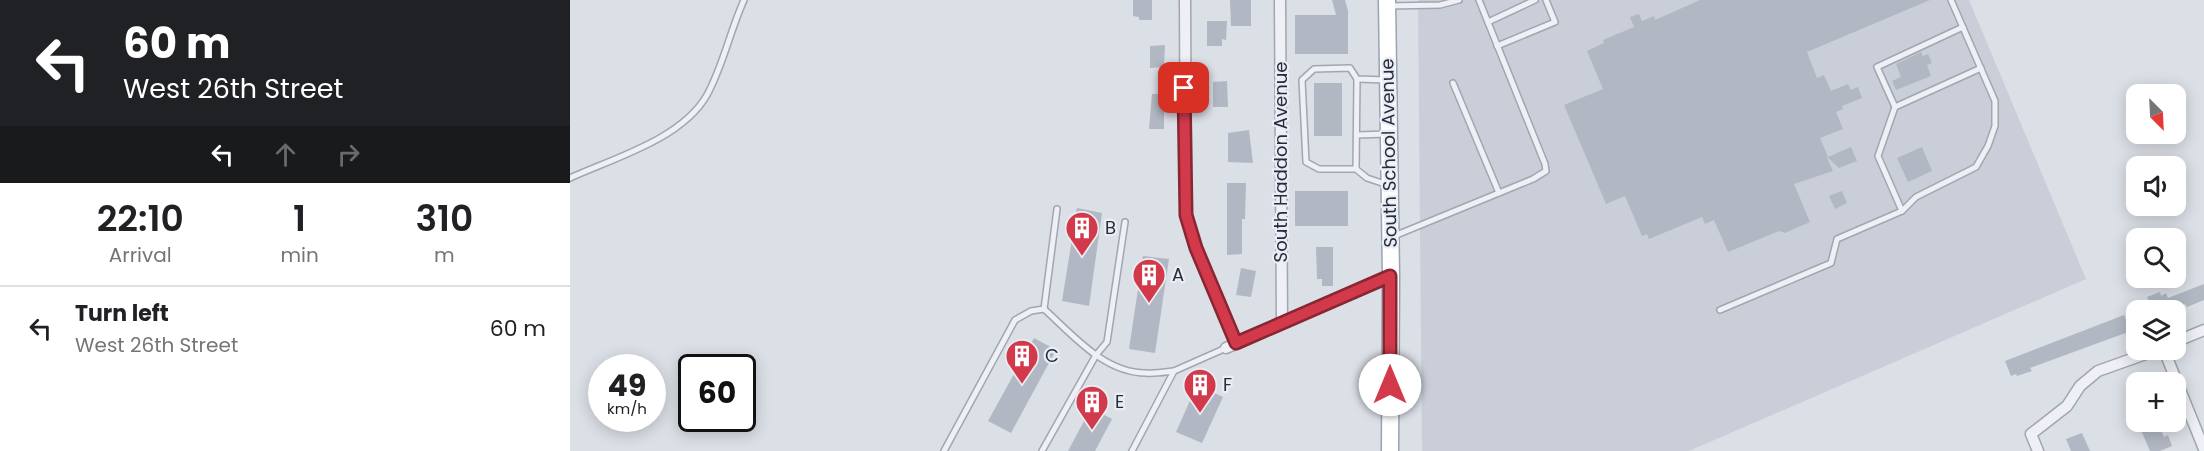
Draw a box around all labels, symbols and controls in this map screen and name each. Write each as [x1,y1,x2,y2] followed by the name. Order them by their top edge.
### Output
[123,14,231,73] text: 60 m
[24,24,102,102] icon: left
[1374,58,1403,248] street label: South School Avenue
[1158,62,1209,113] pin
[1268,62,1293,262] street label: South Haddon Avenue
[123,70,343,107] text: West 26th Street
[1167,71,1200,104] icon: arrive
[2126,84,2186,144] north arrow
[2126,84,2186,432] map controls
[206,138,239,171] icon: left
[269,138,302,171] icon: ahead
[332,138,365,171] icon: right
[2126,156,2186,216] button: sound
[97,193,184,244] text: 22:10
[293,193,306,244] text: 1
[415,193,473,244] text: 310
[1064,210,1100,257] building icon: B
[1105,215,1116,240] place label: B
[2126,228,2186,288] button: search
[109,241,172,269] text: Arrival
[280,241,319,269] text: min
[434,241,455,269] text: m
[1131,257,1167,304] building icon: A
[1172,262,1184,287] place label: A
[75,298,169,329] text: Turn left
[2126,300,2186,360] button: layers
[24,312,57,345] icon: left
[490,313,546,344] text: 60 m
[75,331,238,359] text: West 26th Street
[1004,338,1040,385] building icon: C
[1045,343,1059,368] place label: C
[1358,353,1422,417] position arrow
[678,354,756,432] speed limit sign: 60
[608,364,646,407] text: 49
[1182,367,1218,414] building icon: F
[1223,372,1232,397] place label: F
[2126,372,2186,432] button: +
[1074,384,1110,431] building icon: E
[1115,389,1124,414] place label: E
[607,398,647,419] text: km/h

